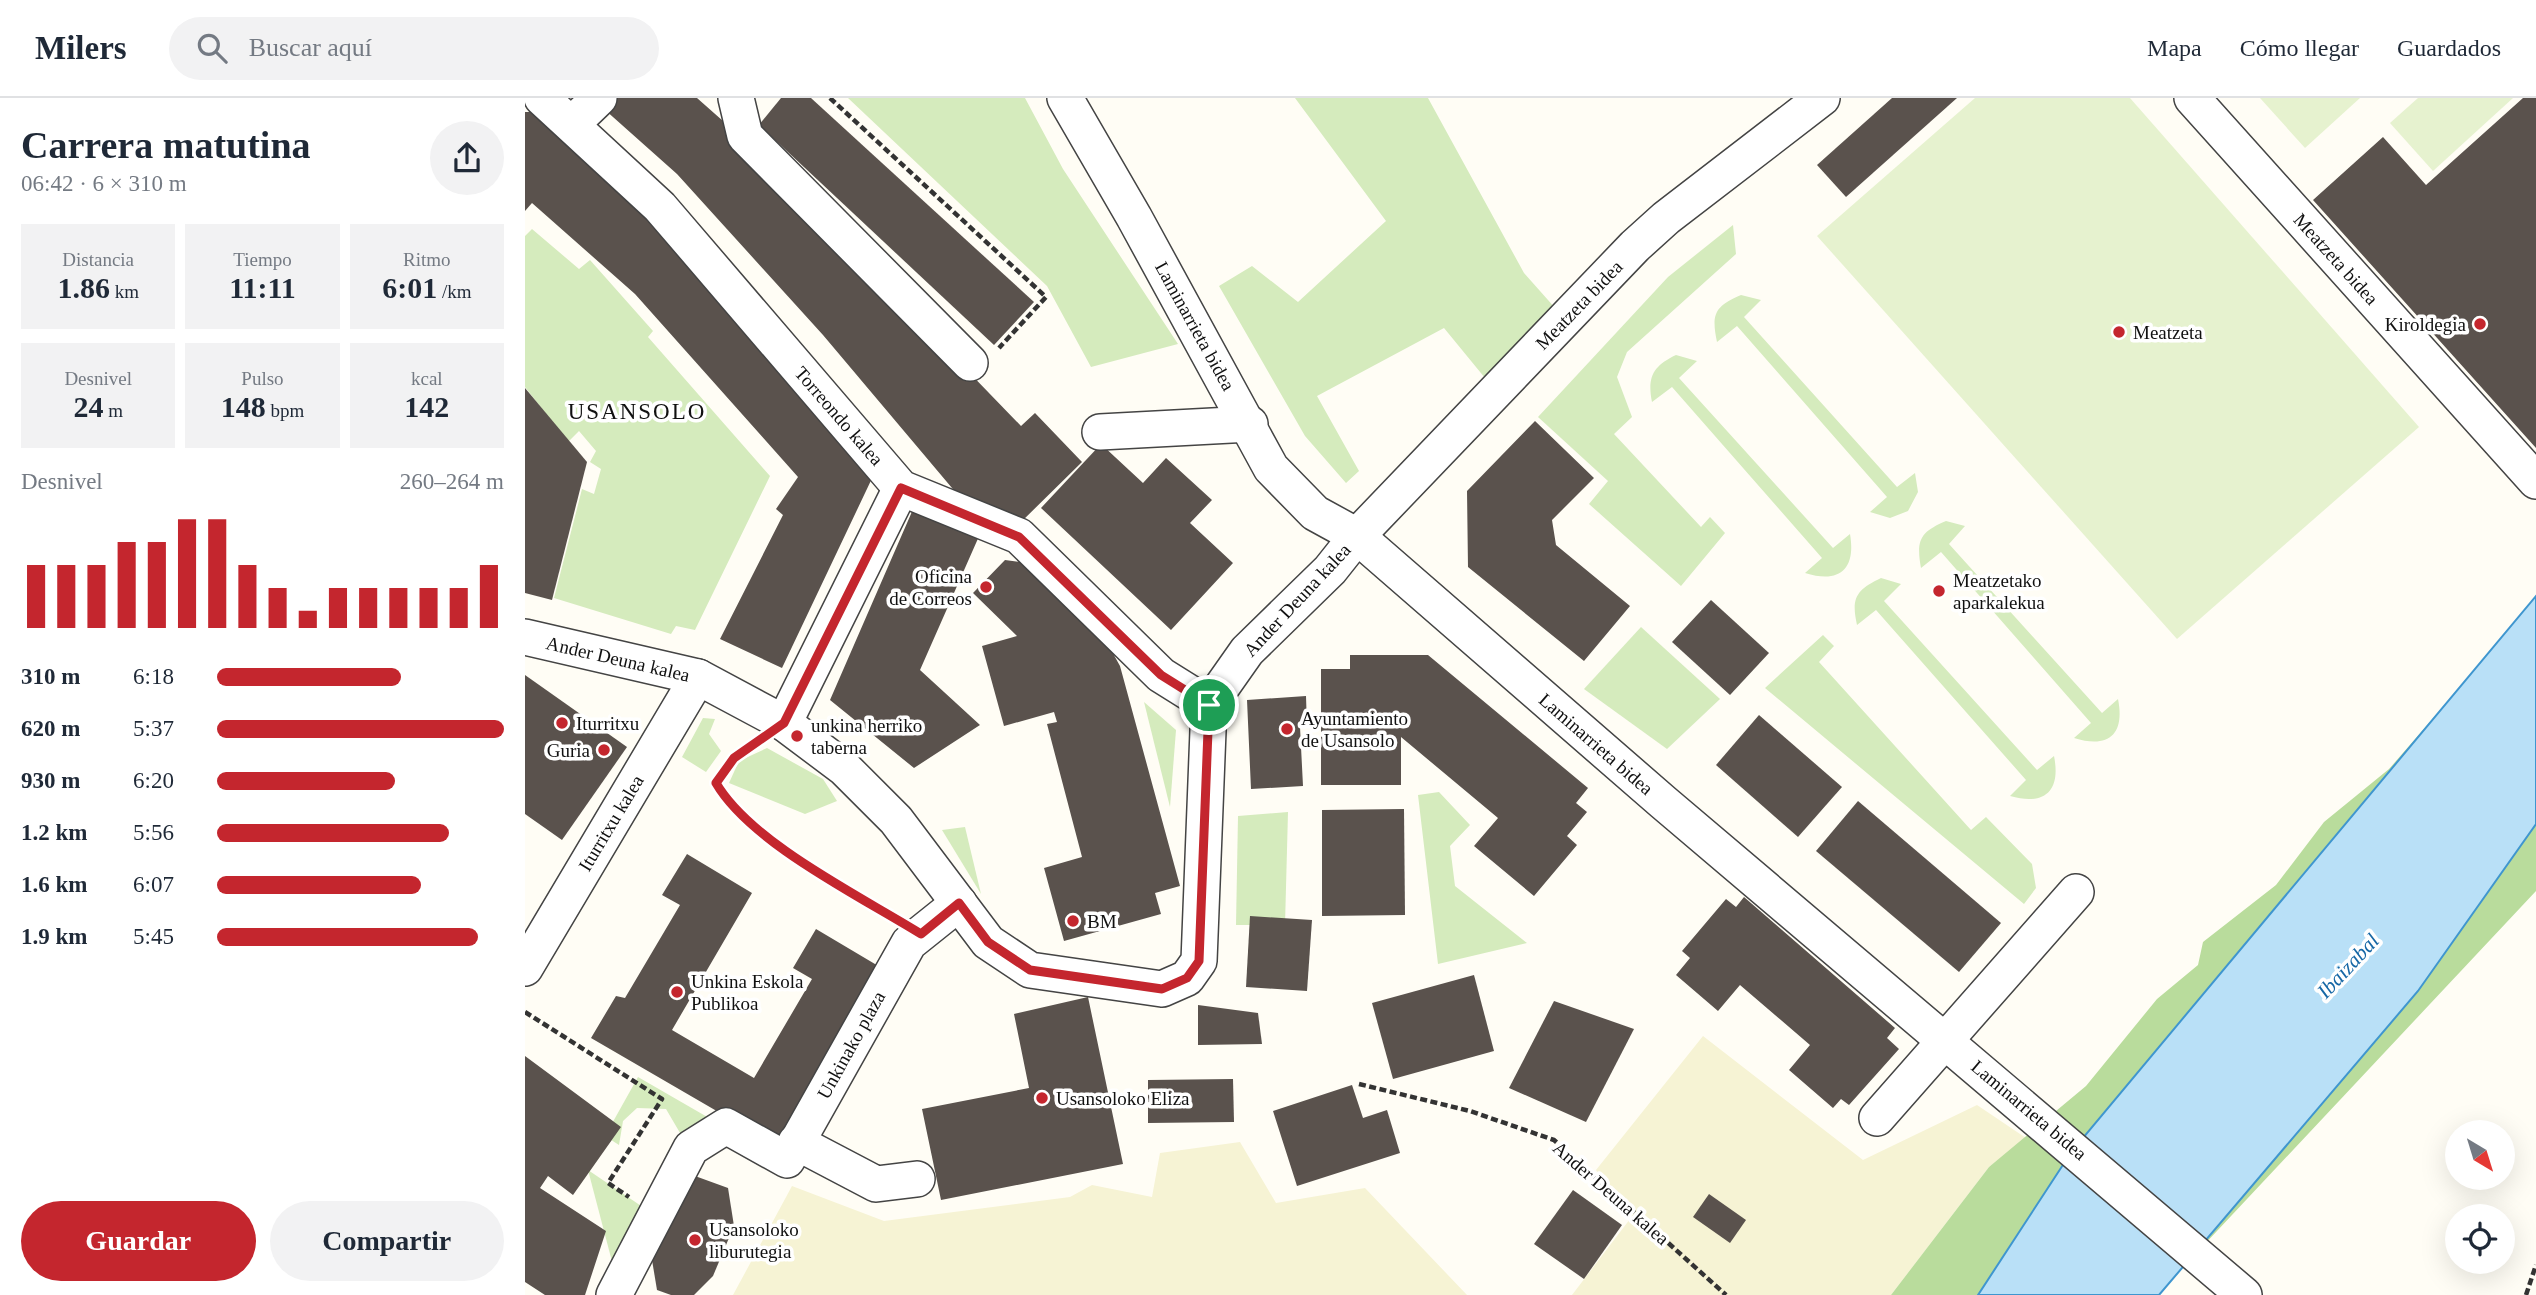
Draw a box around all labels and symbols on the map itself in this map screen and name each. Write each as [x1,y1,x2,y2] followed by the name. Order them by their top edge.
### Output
[2290,209,2383,309] street label: Meatzeta bidea
[1531,256,1627,354] street label: Meatzeta bidea
[1151,258,1239,395] street label: Laminarrieta bidea
[2385,314,2467,335] place label: Kiroldegia
[2472,316,2488,332] marker: Kiroldegia
[2133,322,2203,343] place label: Meatzeta
[2111,324,2127,340] marker: Meatzeta
[790,362,888,470] street label: Torreondo kalea
[568,399,706,424] district label: USANSOLO
[1239,539,1355,661] street label: Ander Deuna kalea
[889,566,973,609] place label: Oficina de Correos
[1953,570,2045,613] place label: Meatzetako aparkalekua
[978,579,994,595] marker: Oficina de Correos
[1931,583,1947,599] marker: Meatzetako aparkalekua
[544,632,692,686] street label: Ander Deuna kalea
[1179,675,1239,735] pin
[1535,689,1658,800] street label: Laminarrieta bidea
[1301,708,1408,751] place label: Ayuntamiento de Usansolo
[576,713,640,734] place label: Iturritxu
[554,715,570,731] marker: Iturritxu
[811,715,922,758] place label: unkina herriko taberna
[1279,721,1295,737] marker: Ayuntamiento de Usansolo
[789,728,805,744] marker: unkina herriko taberna
[547,740,591,761] place label: Guria
[596,742,612,758] marker: Guria
[574,771,648,875] street label: Iturritxu kalea
[1087,911,1117,932] place label: BM
[1065,913,1081,929] marker: BM
[2311,929,2384,1004] water label: Ibaizabal
[691,971,804,1014] place label: Unkina Eskola Publikoa
[669,984,685,1000] marker: Unkina Eskola Publikoa
[813,987,889,1102] street label: Unkinako plaza
[1967,1056,2091,1165] street label: Laminarrieta bidea
[1056,1088,1190,1109] place label: Usansoloko Eliza
[1034,1090,1050,1106] marker: Usansoloko Eliza
[2445,1120,2515,1190] north arrow
[1549,1137,1674,1249] street label: Ander Deuna kalea
[709,1219,799,1262] place label: Usansoloko liburutegia
[687,1232,703,1248] marker: Usansoloko liburutegia

